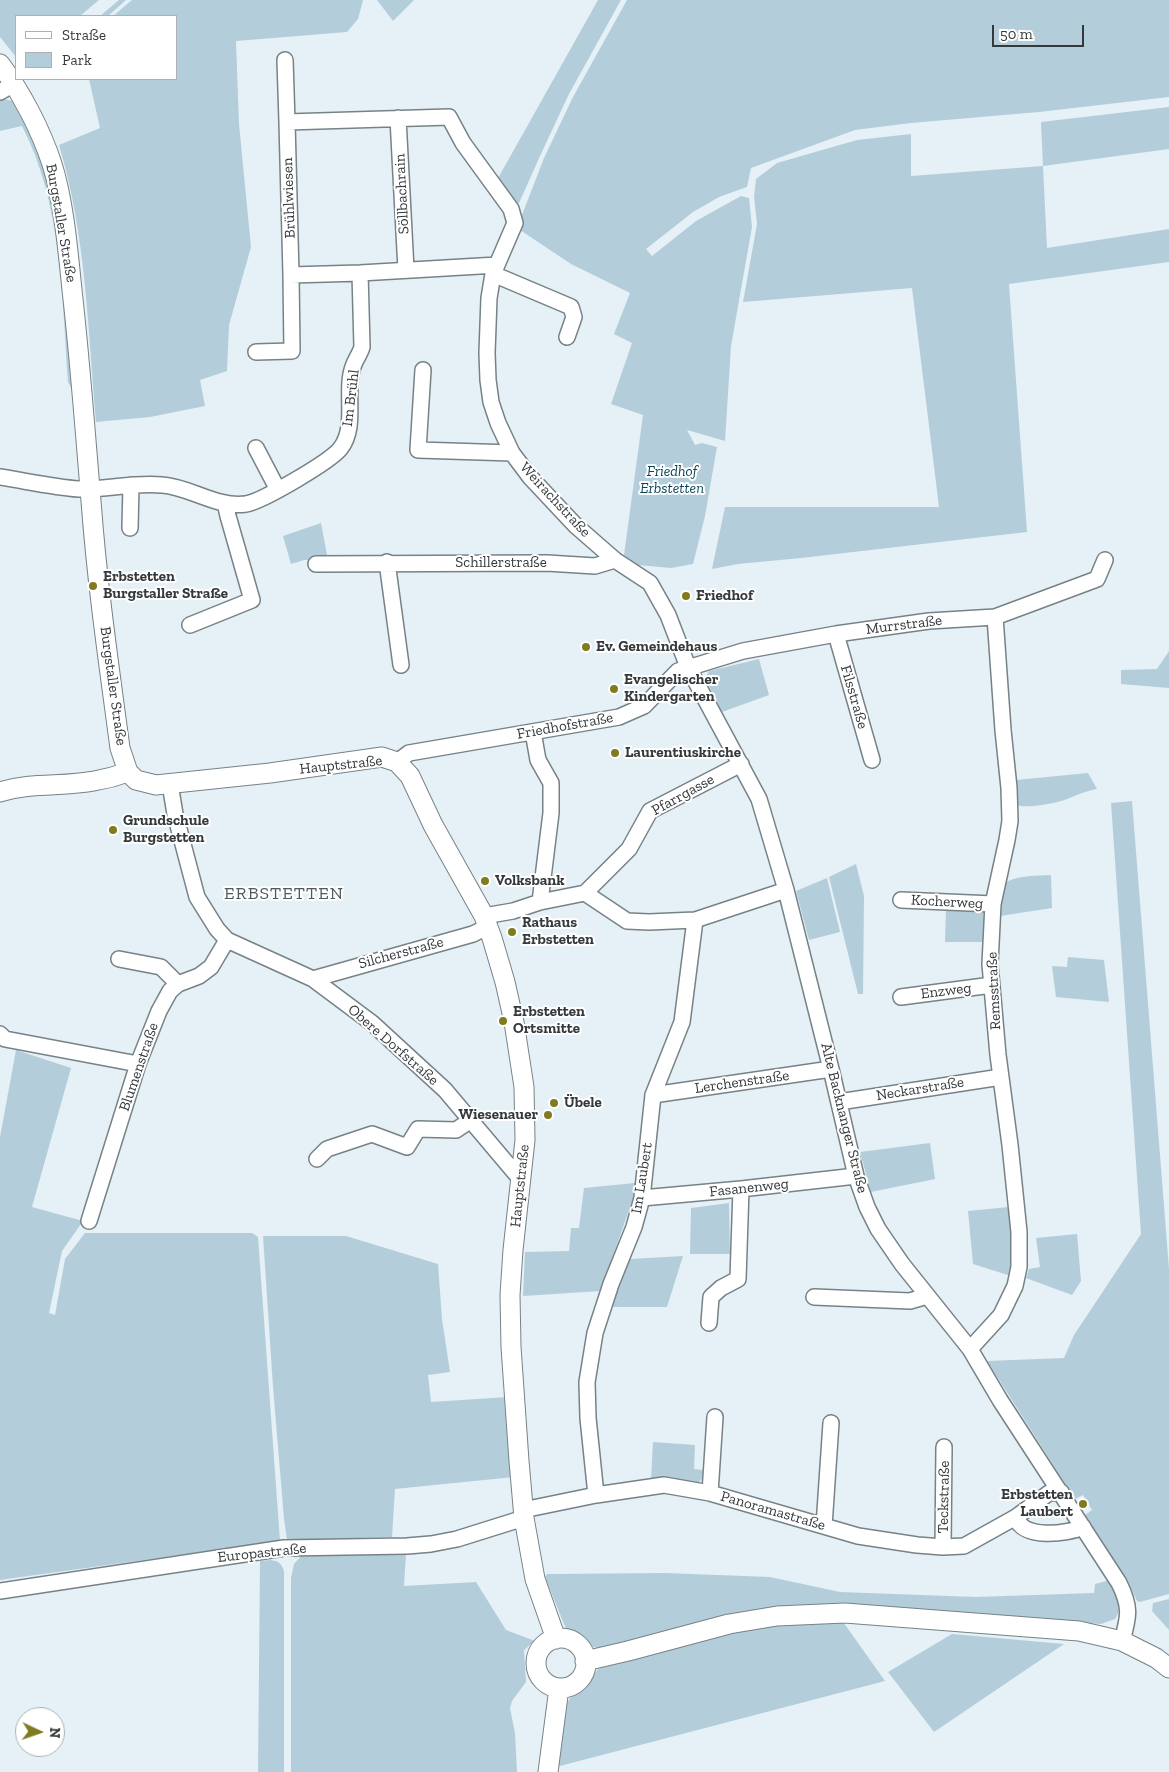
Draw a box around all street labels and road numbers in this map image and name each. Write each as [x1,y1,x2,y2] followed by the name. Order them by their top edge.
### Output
[391,153,413,235] street label: Söllbachrain
[279,157,299,239] street label: Brühlwiesen
[42,162,80,284] street label: Burgstaller Straße
[339,368,363,428] street label: Im Brühl
[516,459,594,541] street label: Weirachstraße
[455,554,547,572] street label: Schillerstraße
[865,611,943,639] street label: Murrstraße
[96,625,130,747] street label: Burgstaller Straße
[836,663,872,731] street label: Filsstraße
[515,709,615,743] street label: Friedhofstraße
[299,752,383,778] street label: Hauptstraße
[649,770,717,820] street label: Pfarrgasse
[910,891,984,913] street label: Kocherweg
[356,933,446,973] street label: Silcherstraße
[983,952,1005,1030] street label: Remsstraße
[920,979,972,1003] street label: Enzweg
[344,1001,442,1089] street label: Obere Dorfstraße
[115,1020,163,1114] street label: Blumenstraße
[817,1041,871,1195] street label: Alte Backnanger Straße
[694,1066,790,1098] street label: Lerchenstraße
[875,1073,965,1105] street label: Neckarstraße
[627,1141,657,1215] street label: Im Laubert
[507,1144,533,1228] street label: Hauptstraße
[708,1175,790,1201] street label: Fasanenweg
[934,1461,954,1533] street label: Teckstraße
[718,1487,828,1535] street label: Panoramastraße
[217,1539,307,1567] street label: Europastraße

